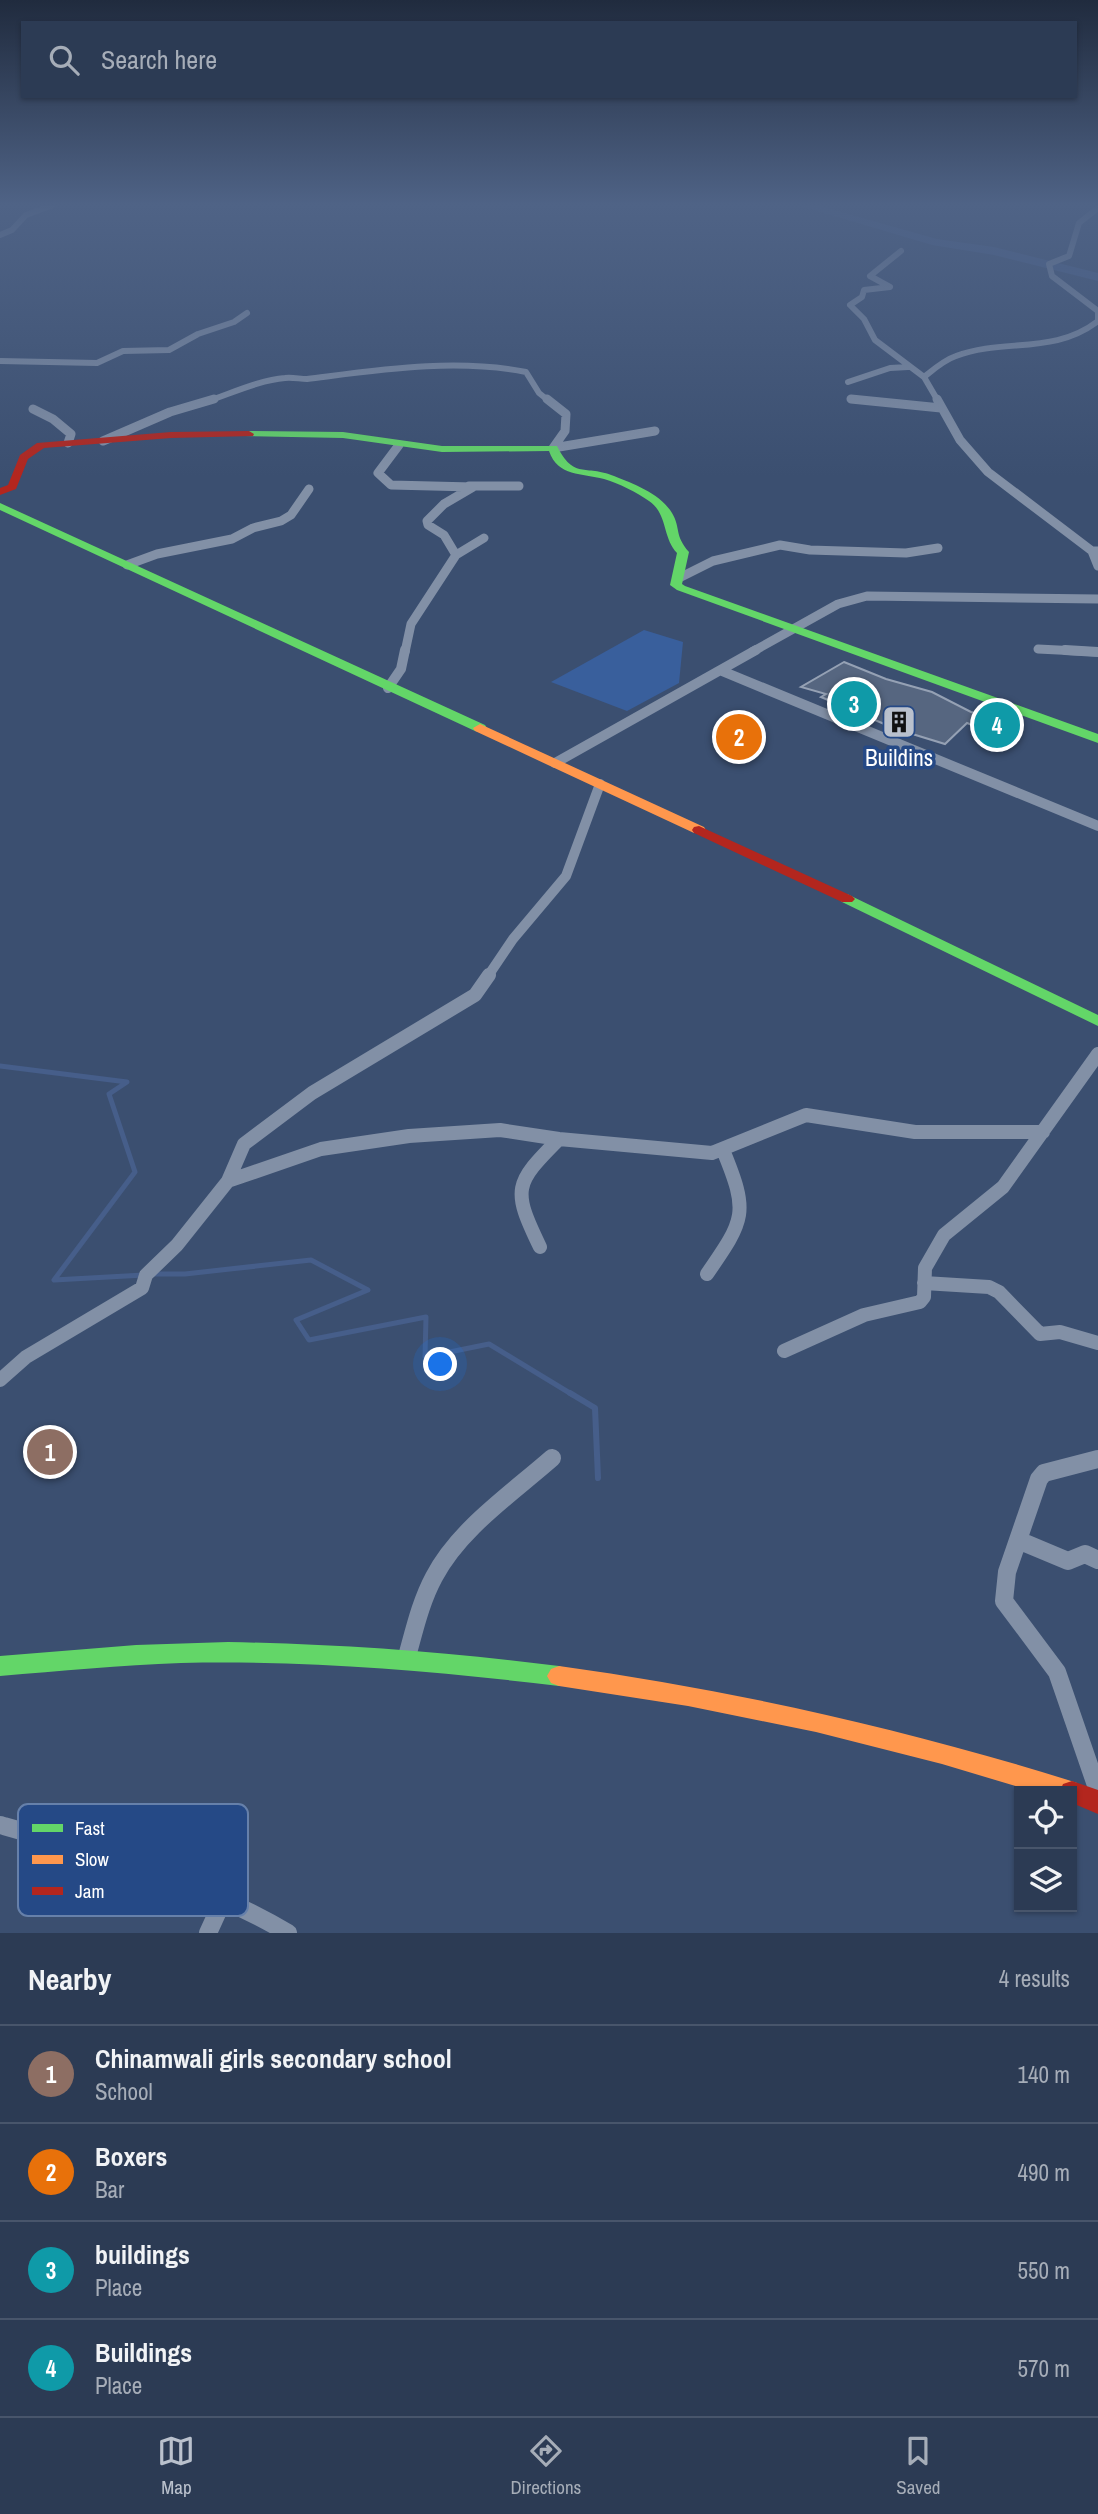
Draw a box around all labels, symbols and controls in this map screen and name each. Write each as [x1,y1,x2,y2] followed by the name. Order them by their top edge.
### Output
[21,21,1077,98] search box
[45,41,83,79] icon: search
[101,42,217,77] text: Search here
[831,678,877,730] pin: 3
[974,699,1020,751] pin: 4
[880,703,918,741] building icon: Buildins
[716,711,762,763] pin: 2
[865,742,933,773] place label: Buildins
[423,1347,457,1381] your location
[27,1426,73,1478] pin: 1
[1014,1786,1077,1912] map controls
[1014,1786,1077,1849] button: locate
[18,1804,248,1916] legend
[75,1815,105,1841] text: Fast
[75,1846,110,1872] text: Slow
[1014,1849,1077,1912] button: layers
[75,1878,104,1904] text: Jam
[28,1959,111,1999] text: Nearby
[999,1963,1070,1994] text: 4 results
[95,2041,452,2076] text: Chinamwali girls secondary school
[46,2059,56,2090] text: 1
[1018,2059,1070,2090] text: 140 m
[95,2076,153,2107] text: School
[95,2139,167,2174] text: Boxers
[46,2157,56,2188] text: 2
[1018,2157,1070,2188] text: 490 m
[95,2174,124,2205] text: Bar
[95,2237,190,2272] text: buildings
[46,2255,56,2286] text: 3
[1018,2255,1070,2286] text: 550 m
[95,2272,142,2303] text: Place
[95,2335,192,2370] text: Buildings
[46,2353,56,2384] text: 4
[1018,2353,1070,2384] text: 570 m
[95,2370,142,2401] text: Place
[157,2432,195,2500] tab: Map
[510,2432,581,2500] tab: Directions
[896,2432,941,2500] tab: Saved

